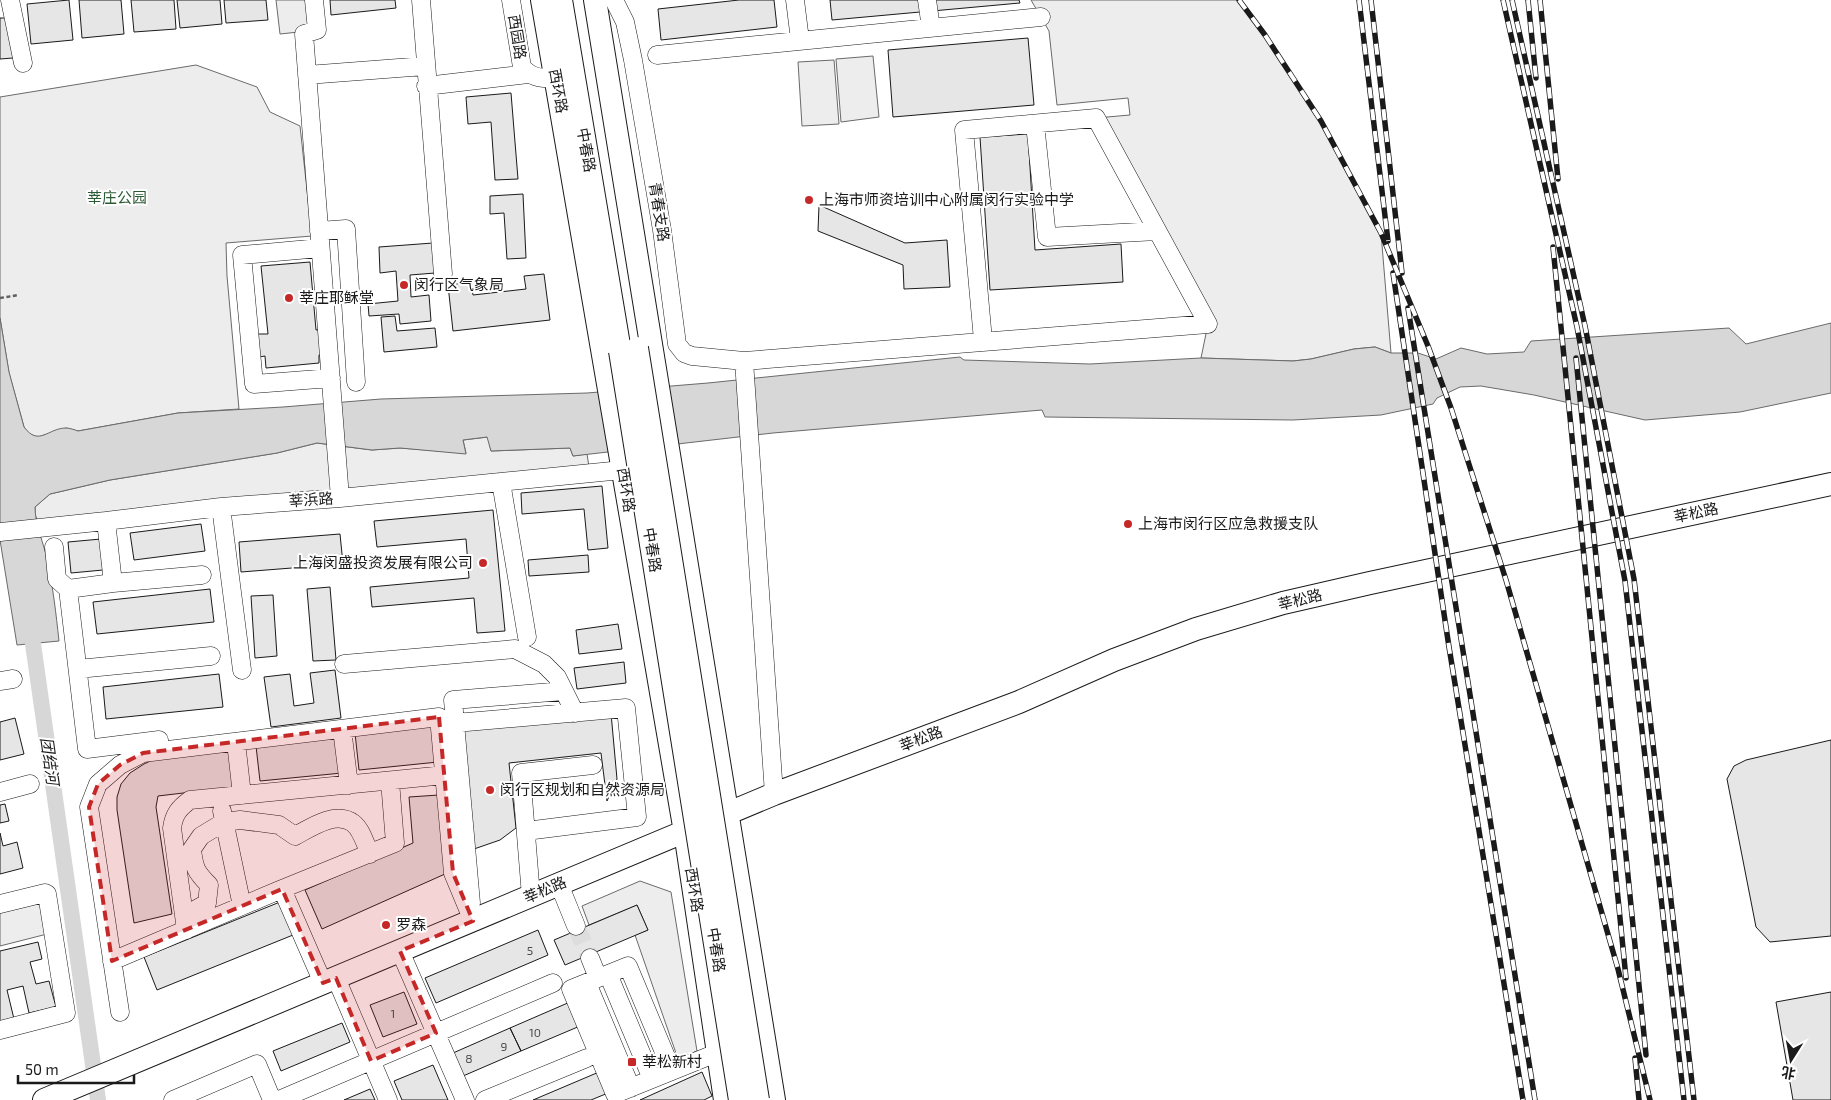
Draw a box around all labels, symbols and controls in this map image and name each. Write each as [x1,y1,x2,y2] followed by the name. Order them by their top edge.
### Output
[506,13,530,60] street label: 西园路
[546,67,572,115] street label: 西环路
[574,126,600,174] street label: 中春路
[646,181,674,243] street label: 青春支路
[87,188,147,206] park label: 莘庄公园
[819,190,1074,208] place label: 上海市师资培训中心附属闵行实验中学
[803,194,815,206] marker: 上海市师资培训中心附属闵行实验中学
[414,275,504,293] place label: 闵行区气象局
[398,279,410,291] marker: 闵行区气象局
[299,288,374,306] place label: 莘庄耶稣堂
[283,292,295,304] marker: 莘庄耶稣堂
[615,466,639,513] street label: 西环路
[288,488,334,510] street label: 莘浜路
[1672,499,1720,526] street label: 莘松路
[1138,514,1318,532] place label: 上海市闵行区应急救援支队
[1122,518,1134,530] marker: 上海市闵行区应急救援支队
[641,526,665,573] street label: 中春路
[293,553,473,571] place label: 上海闵盛投资发展有限公司
[477,557,489,569] marker: 上海闵盛投资发展有限公司
[1276,585,1324,613] street label: 莘松路
[896,722,945,755] street label: 莘松路
[38,736,64,789] water label: 团结河
[500,780,665,798] place label: 闵行区规划和自然资源局
[484,784,496,796] marker: 闵行区规划和自然资源局
[683,866,707,913] street label: 西环路
[520,872,569,906] street label: 莘松路
[396,915,426,933] place label: 罗森
[380,919,392,931] marker: 罗森
[705,926,729,973] street label: 中春路
[527,943,533,957] house number: 5
[391,1006,395,1020] house number: 1
[529,1025,541,1039] house number: 10
[1766,1035,1816,1085] north arrow
[501,1039,508,1053] house number: 9
[465,1051,473,1065] house number: 8
[18,1052,134,1084] scale bar
[642,1052,702,1070] place label: 莘松新村
[626,1056,638,1068] marker: 莘松新村
[25,1060,59,1078] text: 50 m
[1780,1064,1797,1083] text: 北

